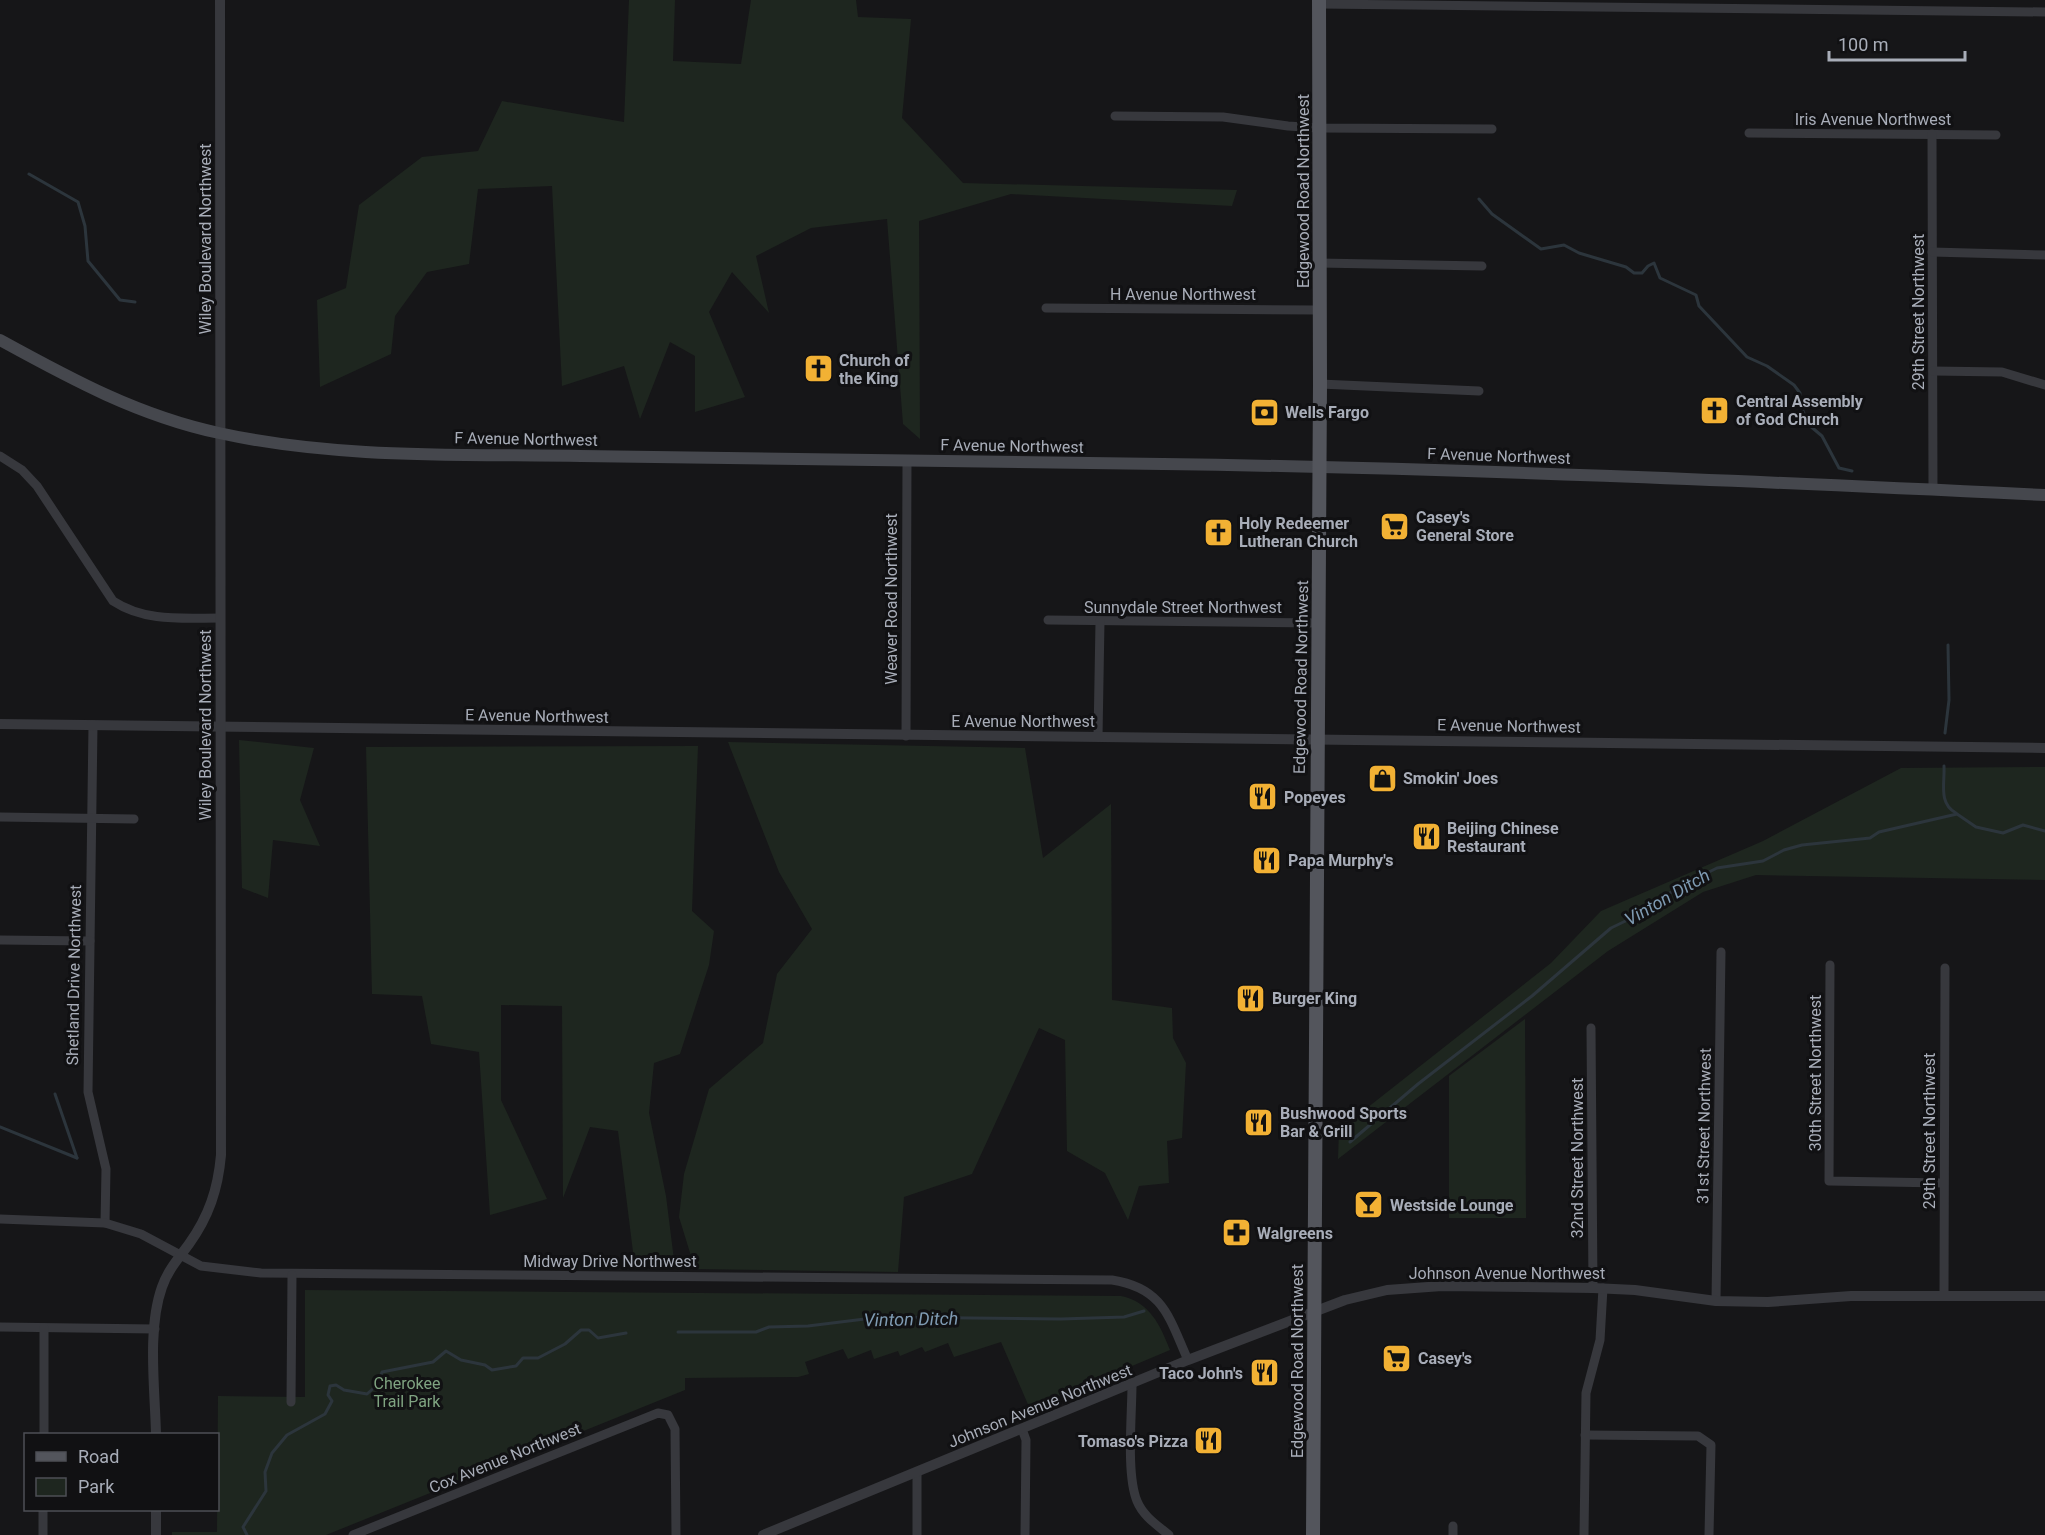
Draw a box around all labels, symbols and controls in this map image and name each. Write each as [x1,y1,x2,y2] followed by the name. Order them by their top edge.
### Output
[1829,24,1966,62] scale bar
[1838,34,1889,55] text: 100 m
[1294,94,1313,288] street label: Edgewood Road Northwest
[1795,110,1951,129] street label: Iris Avenue Northwest
[196,143,215,335] street label: Wiley Boulevard Northwest
[1909,234,1928,390] street label: 29th Street Northwest
[1110,285,1256,304] street label: H Avenue Northwest
[839,351,909,388] place label: Church of the King
[802,353,834,385] church icon: Church of the King
[1736,392,1864,429] place label: Central Assembly of God Church
[1699,394,1731,426] church icon: Central Assembly of God Church
[1248,396,1280,428] bank icon: Wells Fargo
[1285,403,1369,422] place label: Wells Fargo
[454,428,598,450] street label: F Avenue Northwest
[940,435,1084,457] street label: F Avenue Northwest
[1427,444,1571,468] street label: F Avenue Northwest
[1416,508,1514,545] place label: Casey's General Store
[1379,510,1411,542] supermarket icon: Casey's General Store
[882,513,901,685] street label: Weaver Road Northwest
[1239,514,1358,551] place label: Holy Redeemer Lutheran Church
[1202,516,1234,548] church icon: Holy Redeemer Lutheran Church
[1290,580,1312,774] street label: Edgewood Road Northwest
[1084,598,1282,617] street label: Sunnydale Street Northwest
[196,629,215,821] street label: Wiley Boulevard Northwest
[465,705,609,727] street label: E Avenue Northwest
[951,712,1095,731] street label: E Avenue Northwest
[1437,715,1581,737] street label: E Avenue Northwest
[1366,762,1398,794] shop icon: Smokin' Joes
[1403,769,1498,788] place label: Smokin' Joes
[1247,781,1279,813] restaurant icon: Popeyes
[1284,788,1346,807] place label: Popeyes
[1447,819,1559,856] place label: Beijing Chinese Restaurant
[1410,821,1442,853] restaurant icon: Beijing Chinese Restaurant
[1251,844,1283,876] restaurant icon: Papa Murphy's
[1288,851,1393,870] place label: Papa Murphy's
[1621,864,1713,930] water label: Vinton Ditch
[63,884,85,1066] street label: Shetland Drive Northwest
[1235,982,1267,1014] restaurant icon: Burger King
[1272,989,1357,1008] place label: Burger King
[1806,995,1825,1151] street label: 30th Street Northwest
[1693,1048,1715,1204] street label: 31st Street Northwest
[1920,1053,1939,1209] street label: 29th Street Northwest
[1568,1078,1587,1238] street label: 32nd Street Northwest
[1280,1104,1407,1141] place label: Bushwood Sports Bar & Grill
[1243,1106,1275,1138] restaurant icon: Bushwood Sports Bar & Grill
[1353,1189,1385,1221] bar icon: Westside Lounge
[1390,1196,1514,1215] place label: Westside Lounge
[1220,1217,1252,1249] pharmacy icon: Walgreens
[1257,1224,1333,1243] place label: Walgreens
[523,1252,697,1271] street label: Midway Drive Northwest
[1288,1264,1307,1458] street label: Edgewood Road Northwest
[1409,1264,1605,1283] street label: Johnson Avenue Northwest
[863,1308,959,1330] water label: Vinton Ditch
[1381,1342,1413,1374] supermarket icon: Casey's
[1418,1349,1472,1368] place label: Casey's
[1248,1357,1280,1389] restaurant icon: Taco John's
[945,1360,1135,1452] street label: Johnson Avenue Northwest
[1159,1364,1243,1383] place label: Taco John's
[373,1374,441,1411] park label: Cherokee Trail Park
[426,1419,584,1497] street label: Cox Avenue Northwest
[1193,1425,1225,1457] restaurant icon: Tomaso's Pizza
[1078,1432,1188,1451] place label: Tomaso's Pizza
[24,1433,219,1511] legend
[78,1446,119,1467] text: Road
[78,1476,115,1497] text: Park

